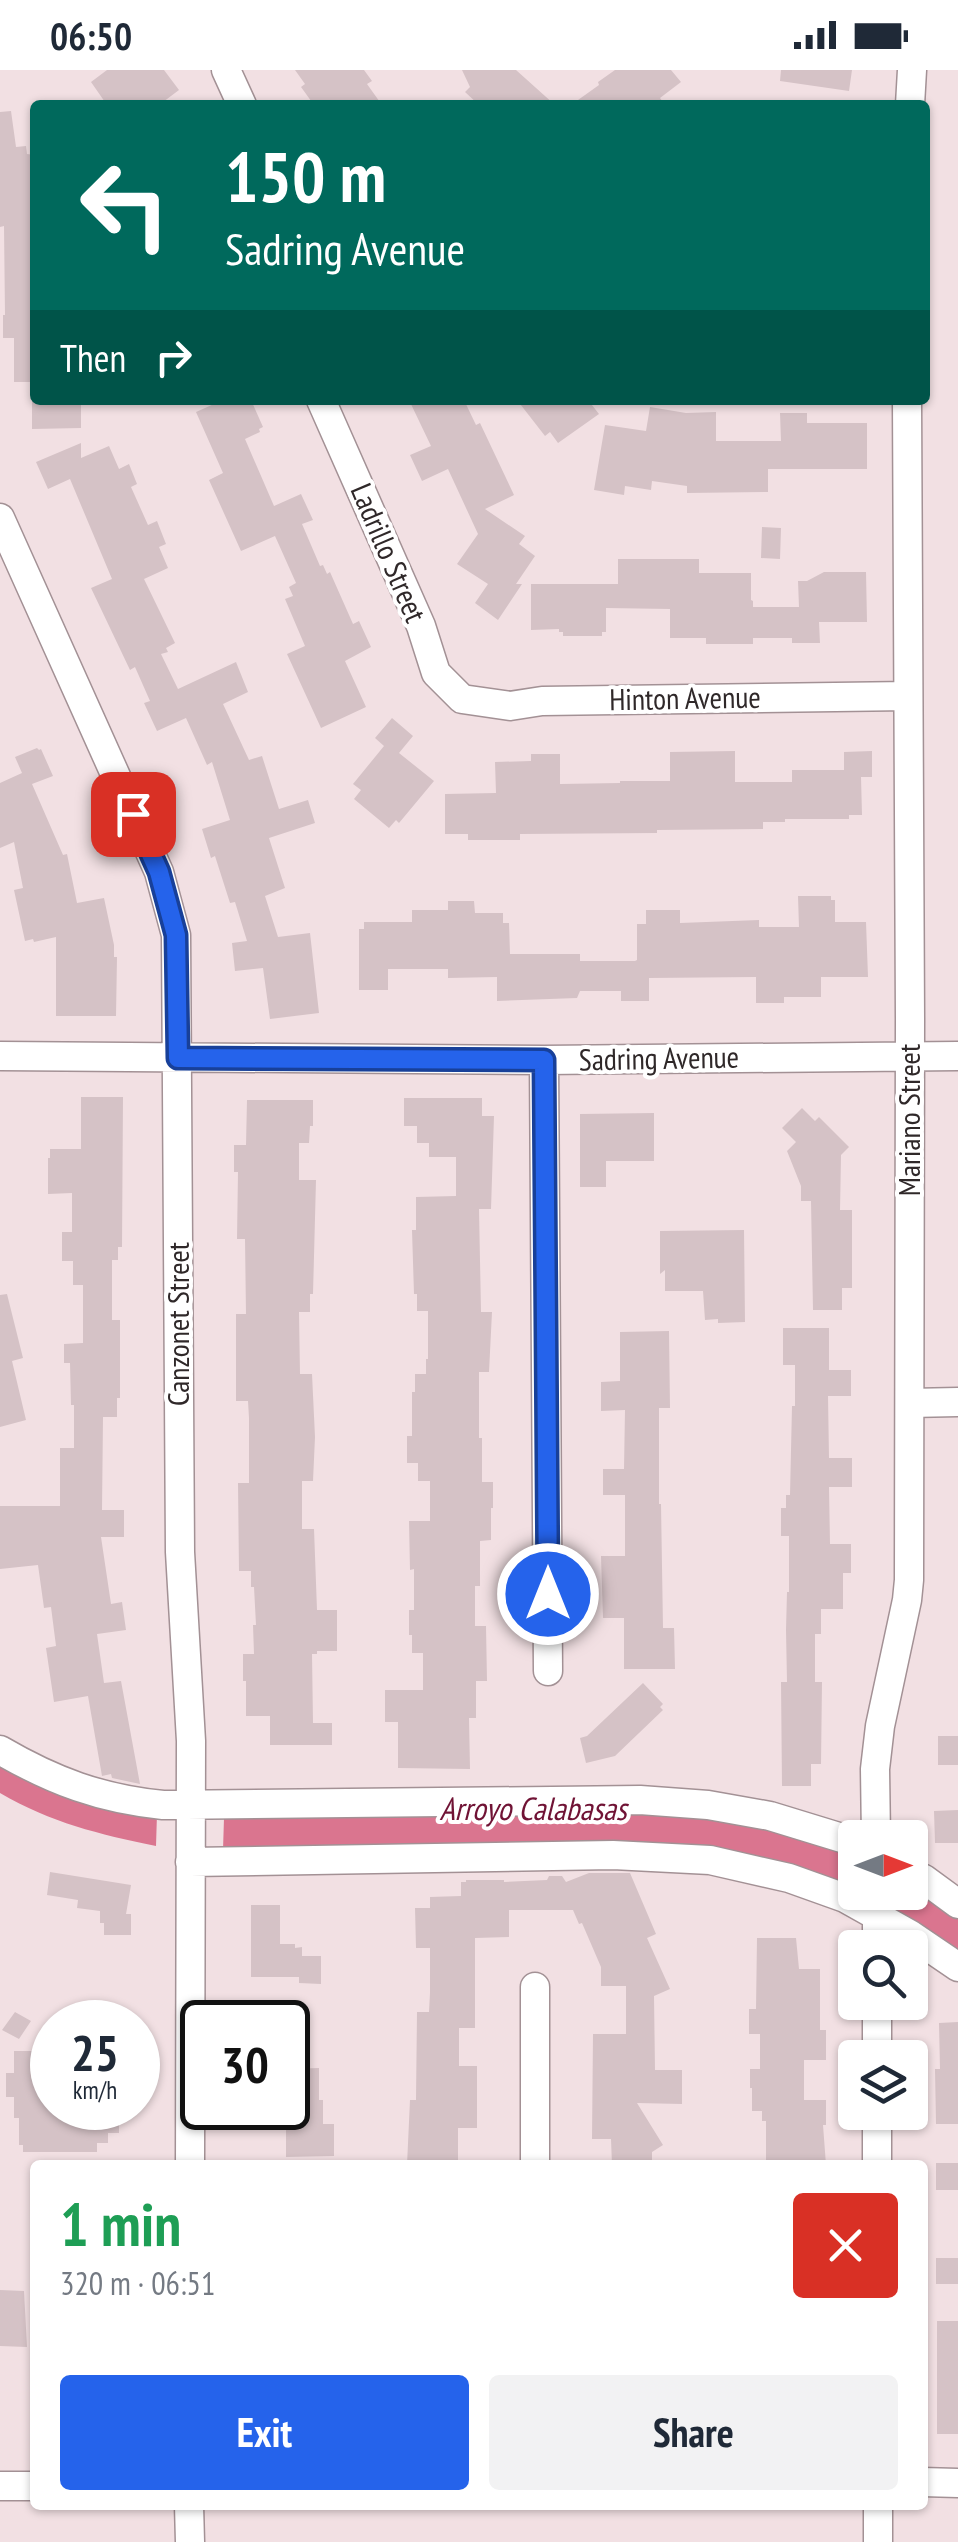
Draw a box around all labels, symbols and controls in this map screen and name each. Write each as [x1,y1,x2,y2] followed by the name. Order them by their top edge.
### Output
[50,11,132,60] text: 06:50
[225,131,386,221] text: 150 m
[60,140,190,270] icon: left
[225,219,465,277] text: Sadring Avenue
[146,330,201,385] icon: right
[60,333,126,382] text: Then
[343,477,436,628] street label: Ladrillo Street
[609,677,761,718] street label: Hinton Avenue
[91,772,176,857] pin
[106,787,161,842] icon: arrive
[579,1037,739,1078] street label: Sadring Avenue
[889,1043,928,1196] street label: Mariano Street
[158,1241,197,1406] street label: Canzonet Street
[496,1542,600,1646] position arrow
[439,1787,630,1829] water label: Arroyo Calabasas
[838,1820,928,1910] north arrow
[838,1820,928,2130] map controls
[838,1930,928,2020] button: search
[180,2000,310,2130] speed limit sign: 30
[71,2020,119,2085] text: 25
[838,2040,928,2130] button: layers
[73,2074,117,2106] text: km/h
[60,2185,181,2263] text: 1 min
[793,2193,898,2298] button: close
[60,2262,215,2304] text: 320 m · 06:51
[60,2375,469,2490] button: Exit
[489,2375,898,2490] button: Share

